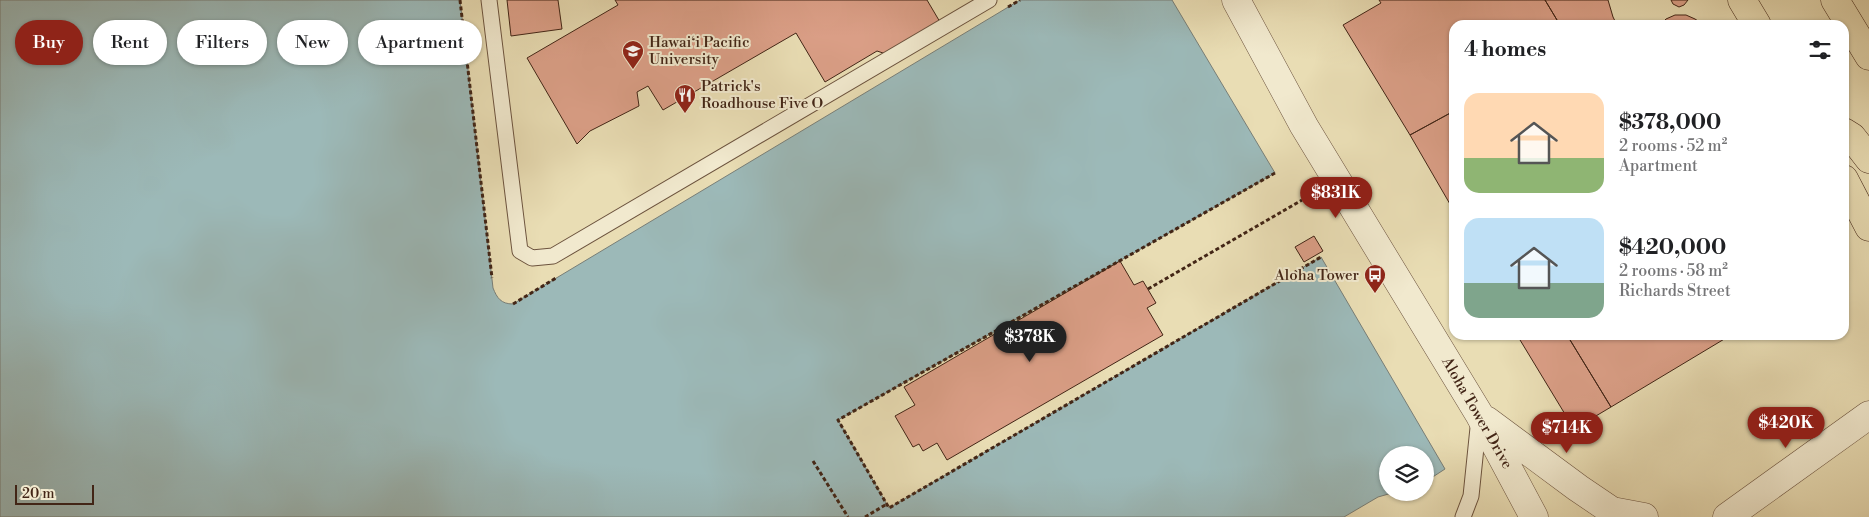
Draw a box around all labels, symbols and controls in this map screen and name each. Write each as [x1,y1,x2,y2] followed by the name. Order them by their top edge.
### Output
[15,20,83,65] chip: Buy
[93,20,167,65] chip: Rent
[177,20,267,65] chip: Filters
[277,20,348,65] chip: New
[358,20,482,65] chip: Apartment
[649,33,750,69] place label: Hawai‘i Pacific University
[1806,36,1834,64] icon: filters
[1464,37,1546,63] text: 4 homes
[621,39,645,70] school or university icon: Hawai‘i Pacific University
[701,77,823,113] place label: Patrick's Roadhouse Five O
[673,83,697,114] restaurant icon: Patrick's Roadhouse Five O
[1619,110,1721,136] text: $378,000
[1504,113,1564,173] icon: home
[1619,136,1727,156] text: 2 rooms · 52 m²
[1619,156,1698,176] text: Apartment
[1301,176,1371,219] pin: $831K
[1311,183,1361,203] text: $831K
[1619,235,1726,261] text: $420,000
[1504,238,1564,298] icon: home
[1619,261,1728,281] text: 2 rooms · 58 m²
[1363,263,1387,294] bus stop icon: Aloha Tower
[1274,266,1360,285] place label: Aloha Tower
[1619,281,1731,301] text: Richards Street
[995,320,1065,363] pin: $378K
[1004,327,1056,347] text: $378K
[1437,353,1517,472] street label: Aloha Tower Drive
[1751,406,1821,449] pin: $420K
[1532,412,1602,454] pin: $714K
[1759,413,1813,433] text: $420K
[1542,418,1592,438] text: $714K
[1379,446,1434,501] map controls
[1379,446,1434,501] button: layers
[15,482,94,505] scale bar
[22,485,54,503] text: 20 m

